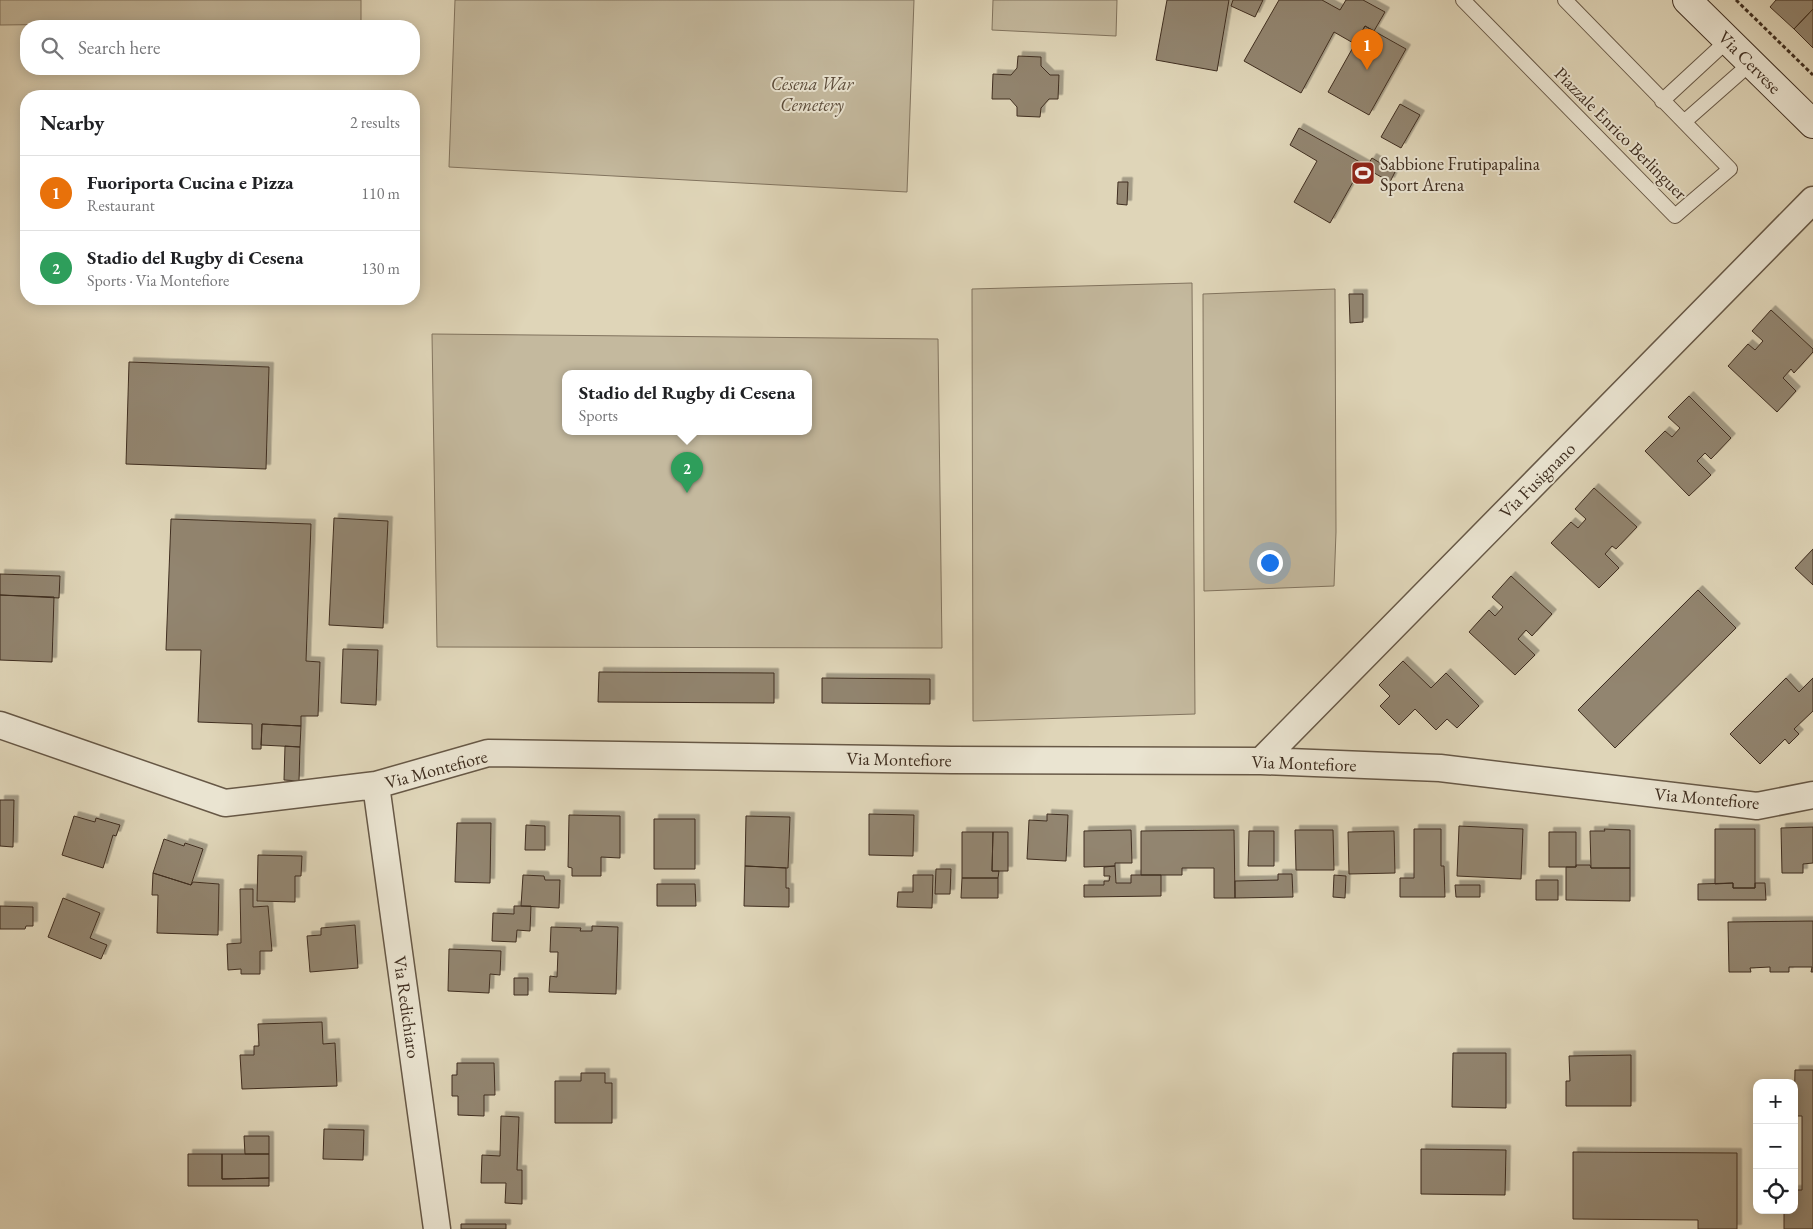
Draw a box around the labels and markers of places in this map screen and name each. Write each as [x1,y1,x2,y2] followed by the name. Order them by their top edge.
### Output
[1351,29,1383,70] pin: 1
[1380,152,1541,196] place label: Sabbione Frutipapalina Sport Arena
[1350,160,1376,186] sports icon: Sabbione Frutipapalina Sport Arena
[671,452,703,493] pin: 2

